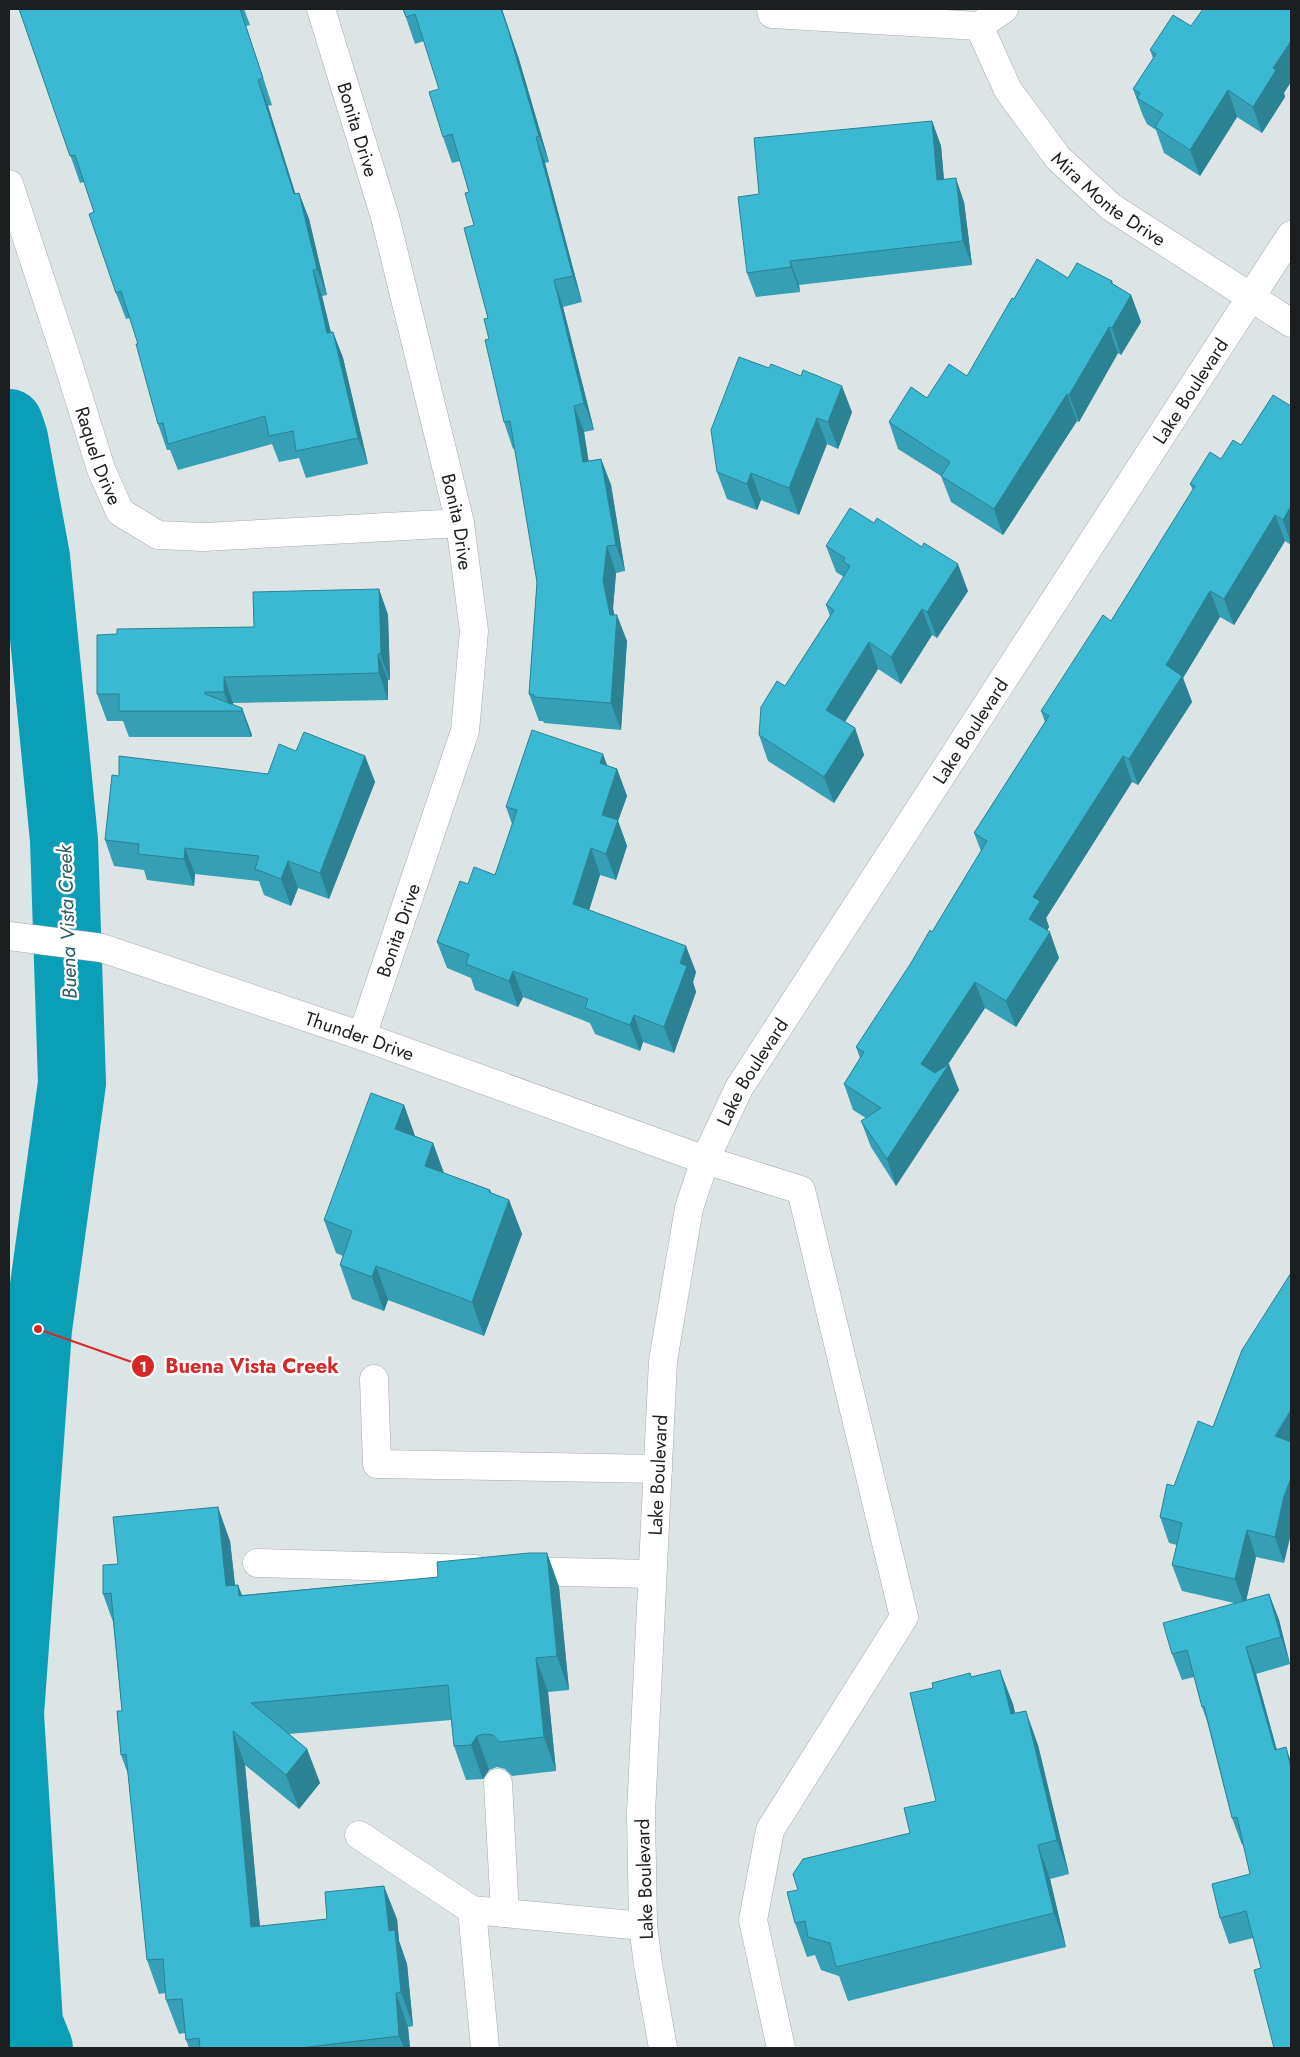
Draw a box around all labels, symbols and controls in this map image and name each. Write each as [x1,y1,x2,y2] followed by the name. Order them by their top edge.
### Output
[330,79,385,180] street label: Bonita Drive
[1045,145,1171,253] street label: Mira Monte Drive
[1146,333,1235,449] street label: Lake Boulevard
[68,403,128,510] street label: Raquel Drive
[434,471,479,572] street label: Bonita Drive
[926,673,1015,789] street label: Lake Boulevard
[50,843,85,999] water label: Buena Vista Creek
[370,879,427,981] street label: Bonita Drive
[301,1005,418,1068] street label: Thunder Drive
[710,1013,795,1130] street label: Lake Boulevard
[130,1349,348,1384] callout: Buena Vista Creek
[165,1352,339,1381] text: Buena Vista Creek
[139,1356,147,1378] text: 1
[642,1414,674,1536] street label: Lake Boulevard
[629,1818,660,1940] street label: Lake Boulevard

